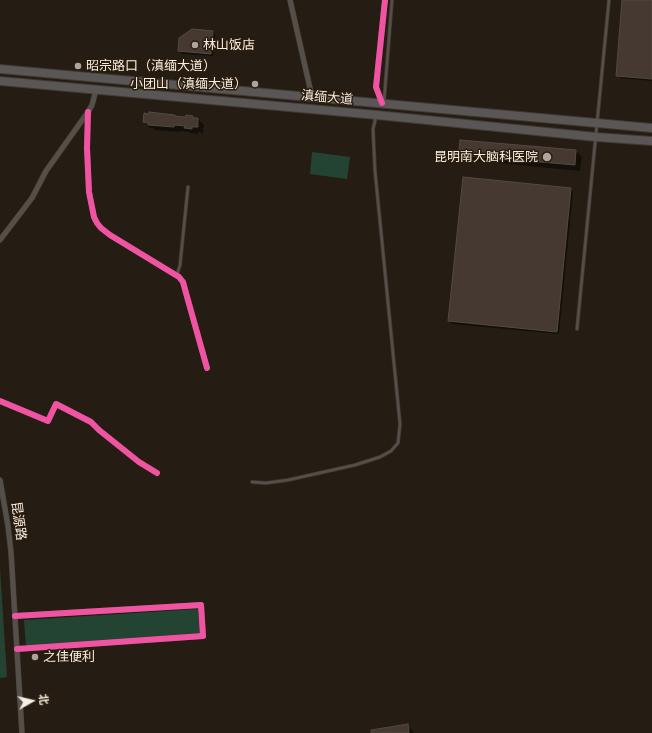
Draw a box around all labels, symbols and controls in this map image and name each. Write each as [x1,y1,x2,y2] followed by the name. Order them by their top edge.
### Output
[203,37,255,53] place label: 林山饭店
[190,40,200,50] marker: 林山饭店
[86,58,216,74] place label: 昭宗路口（滇缅大道）
[73,61,83,71] marker: 昭宗路口（滇缅大道）
[130,76,247,92] place label: 小团山（滇缅大道）
[250,79,260,89] marker: 小团山（滇缅大道）
[300,88,354,108] street label: 滇缅大道
[434,149,538,165] place label: 昆明南大脑科医院
[541,151,553,163] marker: 昆明南大脑科医院
[8,501,28,541] street label: 昆源路
[43,649,95,665] place label: 之佳便利
[30,652,40,662] marker: 之佳便利
[12,681,52,721] north arrow
[36,693,52,706] text: 北

